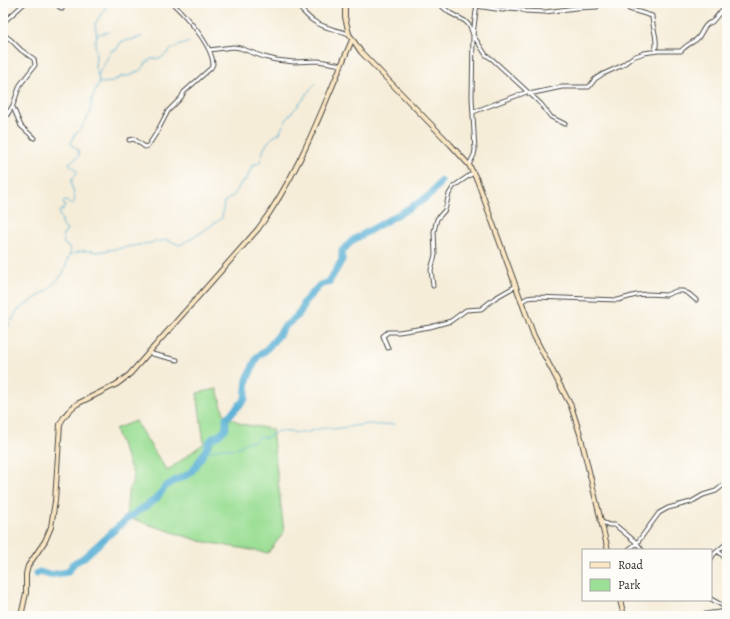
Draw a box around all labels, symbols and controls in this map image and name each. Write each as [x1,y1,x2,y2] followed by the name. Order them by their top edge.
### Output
[582,549,712,601] legend
[618,557,644,573] text: Road
[618,577,641,593] text: Park

